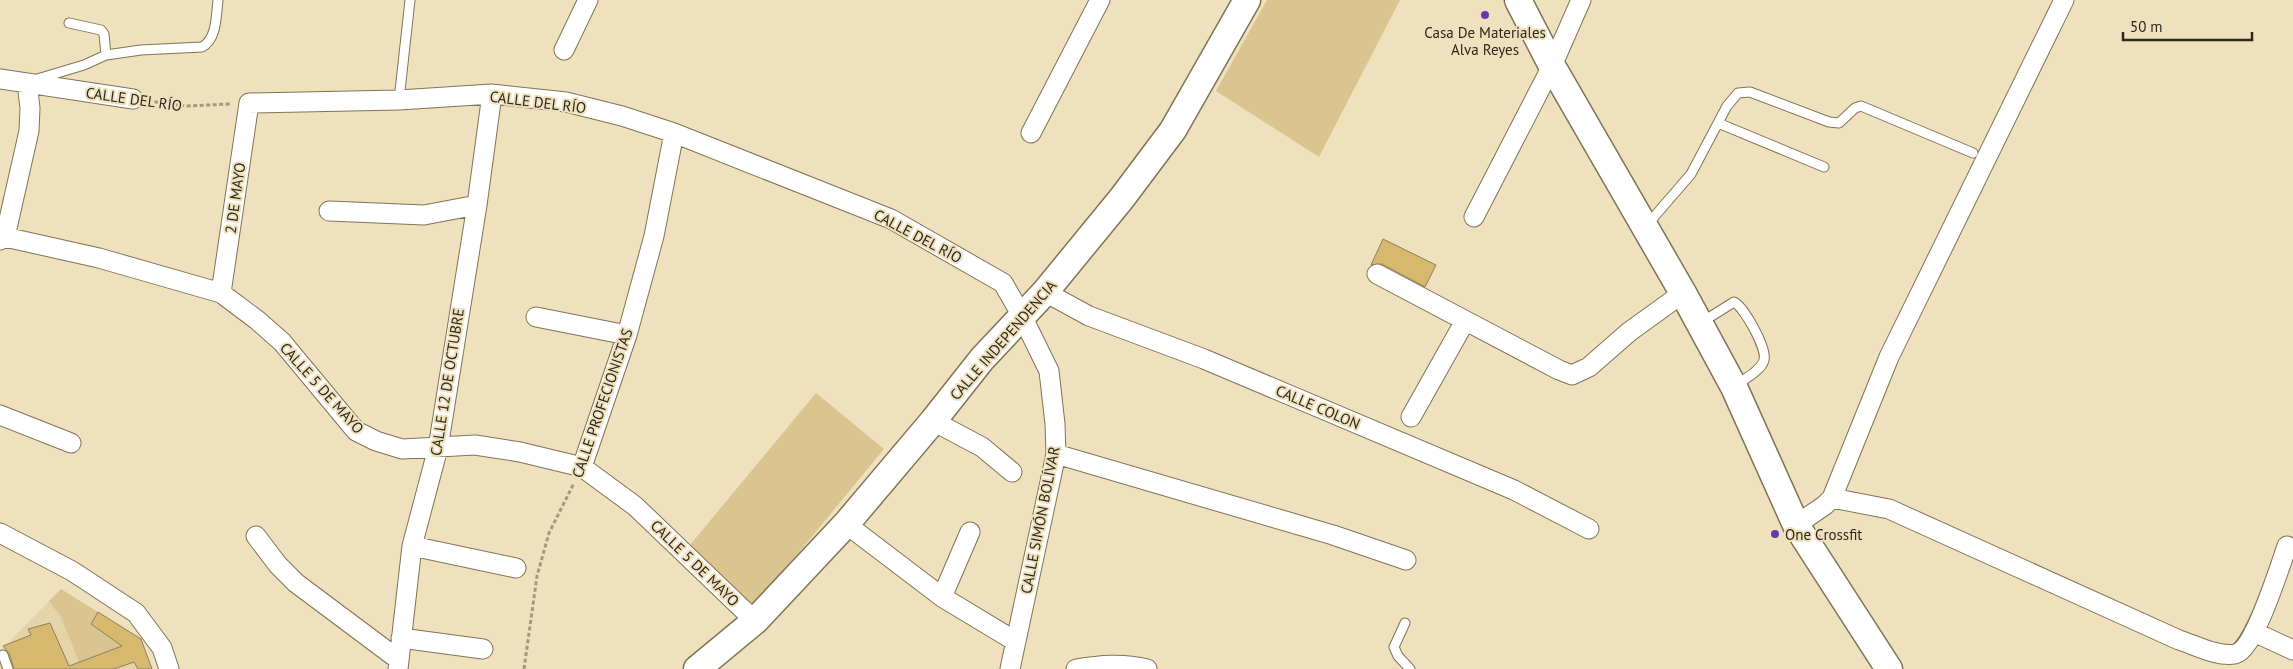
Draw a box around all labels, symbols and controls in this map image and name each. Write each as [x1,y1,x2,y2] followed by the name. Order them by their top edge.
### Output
[1479,9,1491,21] marker: Casa De Materiales Alva Reyes
[2123,10,2252,42] scale bar
[2130,17,2163,36] text: 50 m
[1424,23,1546,59] place label: Casa De Materiales Alva Reyes
[85,83,183,115] street label: CALLE DEL RÍO
[489,87,587,117] street label: CALLE DEL RÍO
[221,161,249,235] street label: 2 DE MAYO
[871,205,965,267] street label: CALLE DEL RÍO
[946,276,1060,404] street label: CALLE INDEPENDENCIA
[426,307,468,457] street label: CALLE 12 DE OCTUBRE
[567,326,637,480] street label: CALLE PROFECIONISTAS
[276,338,368,438] street label: CALLE 5 DE MAYO
[1273,381,1363,433] street label: CALLE COLON
[1016,445,1064,595] street label: CALLE SIMÓN BOLÍVAR
[647,516,743,610] street label: CALLE 5 DE MAYO
[1785,525,1862,544] place label: One Crossfit
[1769,528,1781,540] marker: One Crossfit

